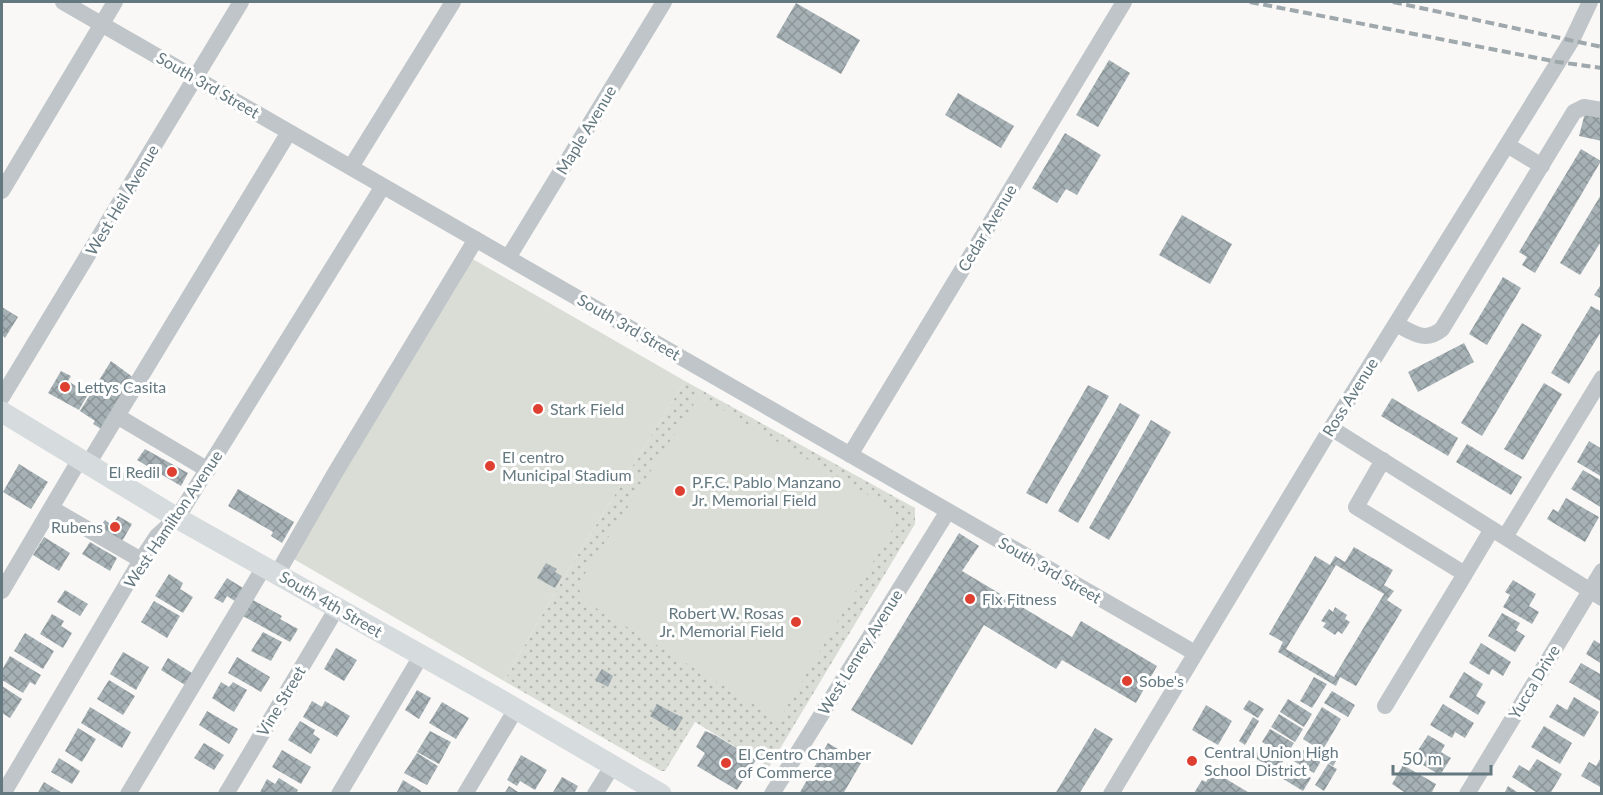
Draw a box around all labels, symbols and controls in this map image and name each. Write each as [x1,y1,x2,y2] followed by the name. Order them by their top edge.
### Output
[154,47,263,122] street label: South 3rd Street
[552,82,620,178] street label: Maple Avenue
[81,141,162,258] street label: West Heil Avenue
[953,181,1020,275] street label: Cedar Avenue
[575,289,684,364] street label: South 3rd Street
[1318,354,1381,439] street label: Ross Avenue
[77,377,166,396] place label: Lettys Casita
[58,380,72,394] marker: Lettys Casita
[550,399,624,418] place label: Stark Field
[531,402,545,416] marker: Stark Field
[119,446,226,591] street label: West Hamilton Avenue
[502,447,632,484] place label: El centro Municipal Stadium
[483,459,497,473] marker: El centro Municipal Stadium
[108,462,160,481] place label: El Redil
[165,465,179,479] marker: El Redil
[692,472,841,509] place label: P.F.C. Pablo Manzano Jr. Memorial Field
[673,484,687,498] marker: P.F.C. Pablo Manzano Jr. Memorial Field
[51,517,103,536] place label: Rubens
[108,520,122,534] marker: Rubens
[996,532,1105,607] street label: South 3rd Street
[276,566,386,641] street label: South 4th Street
[813,586,906,718] street label: West Lenrey Avenue
[982,589,1057,608] place label: Flx Fitness
[963,592,977,606] marker: Flx Fitness
[660,603,784,640] place label: Robert W. Rosas Jr. Memorial Field
[789,615,803,629] marker: Robert W. Rosas Jr. Memorial Field
[1504,641,1563,722] street label: Yucca Drive
[252,662,309,739] street label: Vine Street
[1139,671,1184,690] place label: Sobe's
[1120,674,1134,688] marker: Sobe's
[1393,738,1490,776] scale bar
[1204,742,1339,779] place label: Central Union High School District
[738,744,871,781] place label: El Centro Chamber of Commerce
[1402,747,1442,769] text: 50 m
[1185,754,1199,768] marker: Central Union High School District
[719,756,733,770] marker: El Centro Chamber of Commerce

